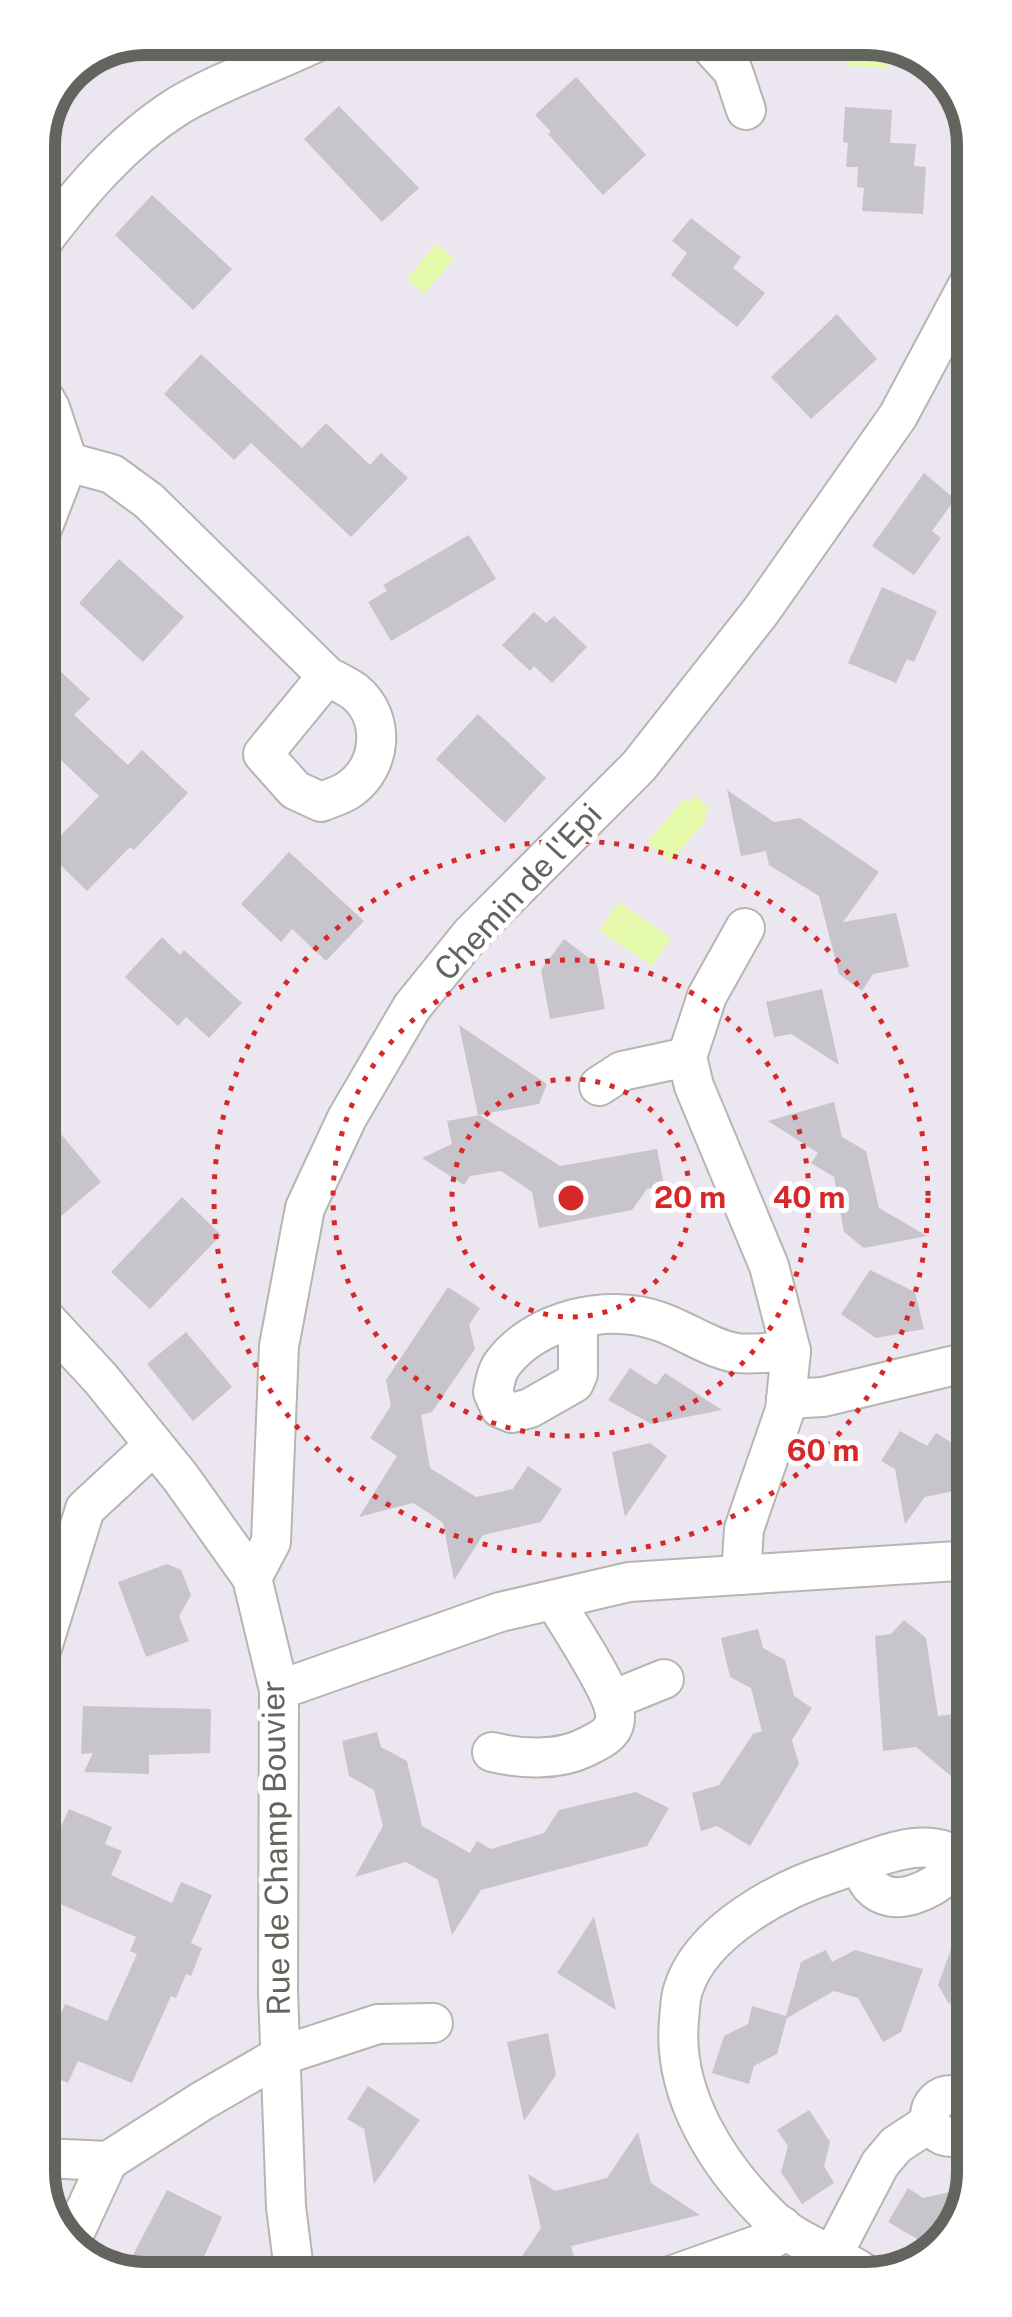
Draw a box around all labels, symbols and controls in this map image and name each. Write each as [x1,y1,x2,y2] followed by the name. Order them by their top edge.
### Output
[426,796,609,988] street label: Chemin de l'Epi
[654,1179,726,1215] text: 20 m
[773,1179,845,1215] text: 40 m
[553,1180,589,1216] centre of rings
[787,1432,859,1468] text: 60 m
[254,1680,297,2016] street label: Rue de Champ Bouvier

